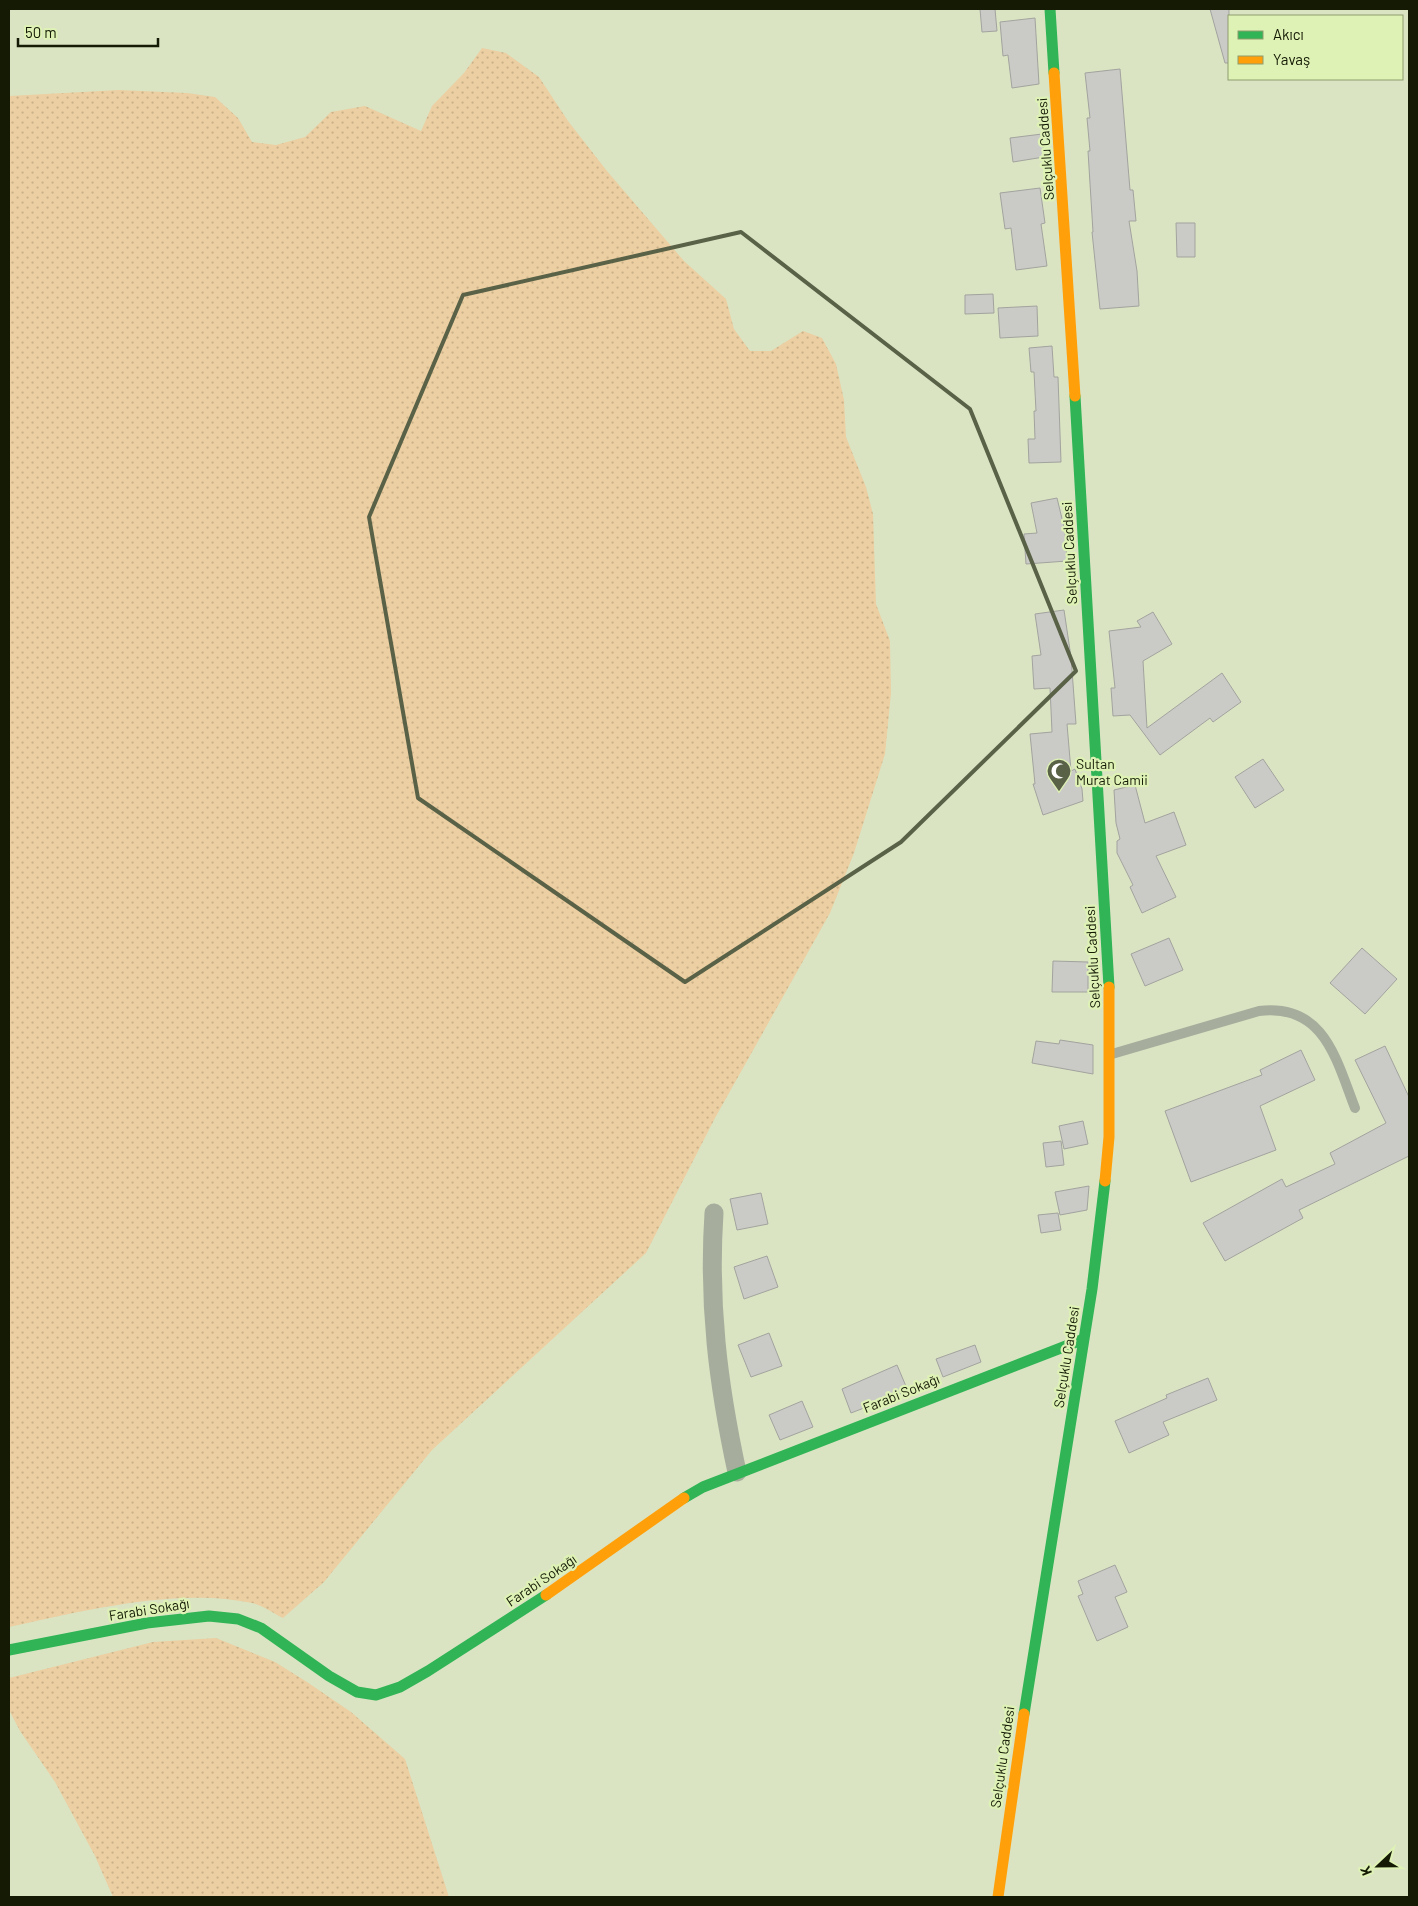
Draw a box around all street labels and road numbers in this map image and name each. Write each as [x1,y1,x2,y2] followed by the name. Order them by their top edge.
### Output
[1033,97,1057,201] street label: Selçuklu Caddesi
[1058,501,1080,605] street label: Selçuklu Caddesi
[1081,905,1103,1009] street label: Selçuklu Caddesi
[1050,1305,1082,1409] street label: Selçuklu Caddesi
[860,1370,942,1416] street label: Farabi Sokağı
[503,1550,579,1610] street label: Farabi Sokağı
[108,1594,190,1624] street label: Farabi Sokağı
[986,1705,1018,1809] street label: Selçuklu Caddesi

